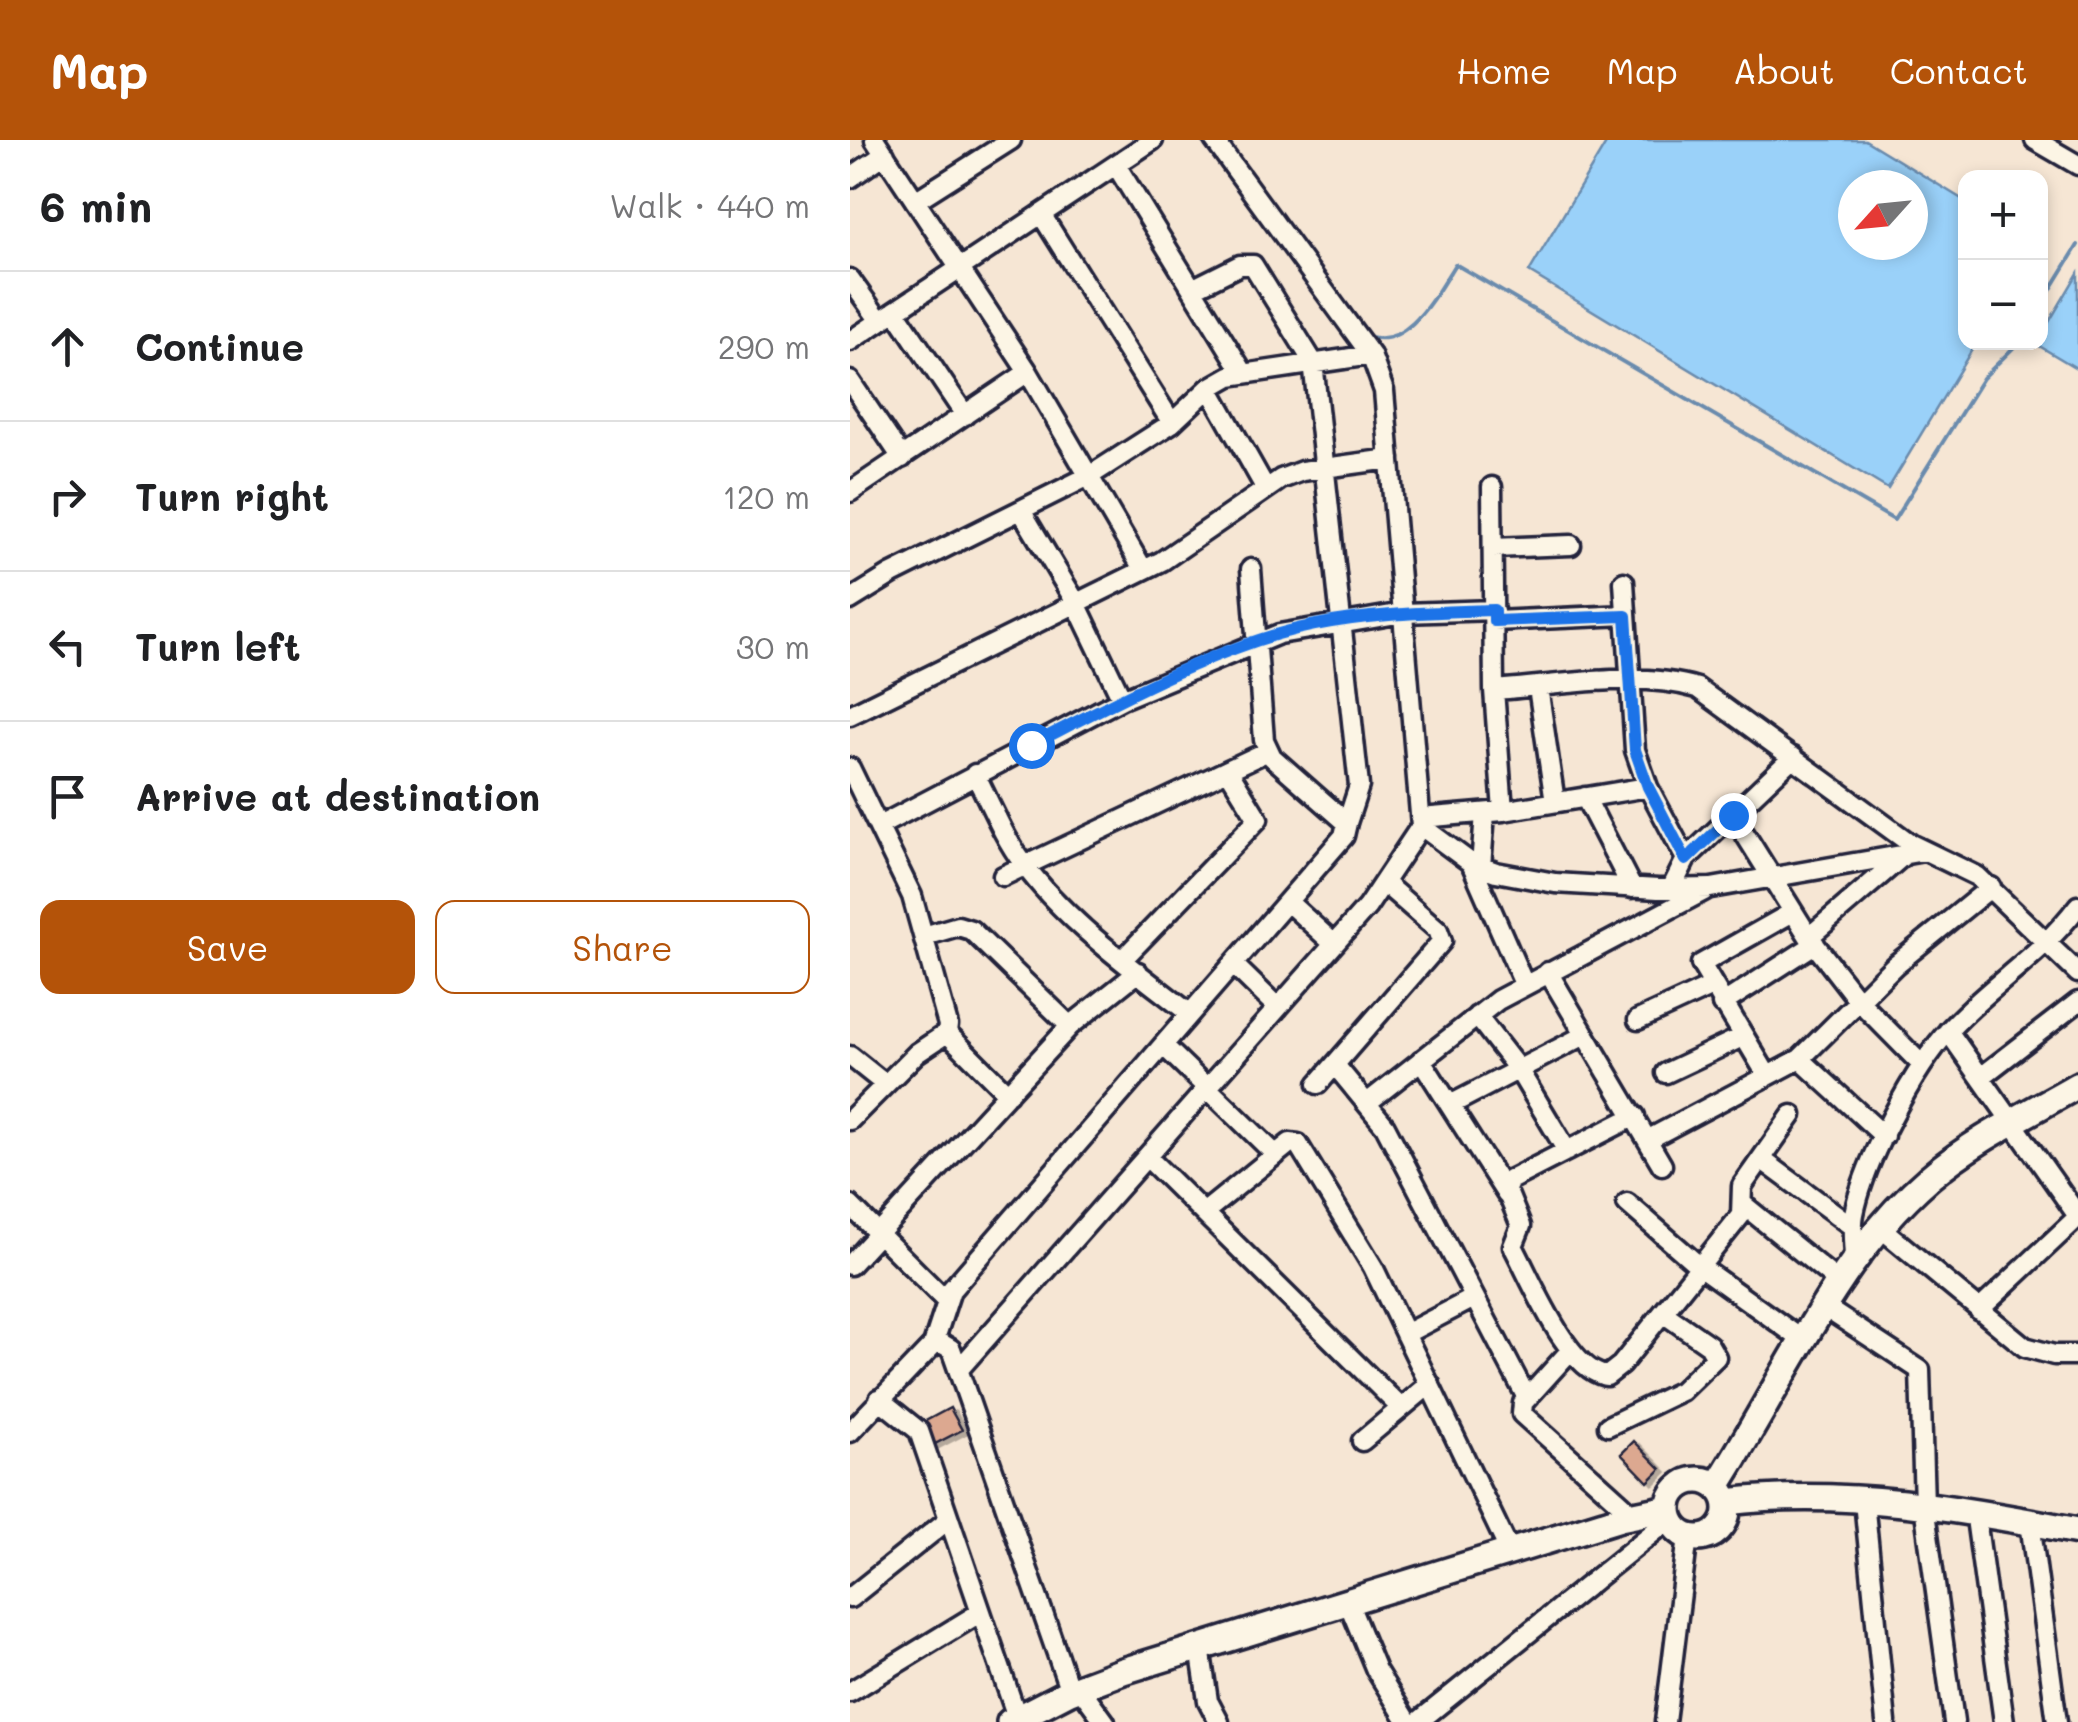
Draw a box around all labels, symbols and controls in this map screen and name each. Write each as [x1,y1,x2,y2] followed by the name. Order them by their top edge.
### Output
[50,39,149,101] text: Map
[1456,47,1552,93] text: Home
[1607,47,1678,93] text: Map
[1733,47,1835,93] text: About
[1890,47,2028,93] text: Contact
[1838,170,1928,260] north arrow
[1958,170,2048,350] map controls
[1958,170,2048,260] button: +
[40,178,152,233] text: 6 min
[609,184,810,226] text: Walk · 440 m
[1958,260,2048,350] button: −
[40,319,95,374] icon: ahead
[135,321,304,371] text: Continue
[718,325,810,367] text: 290 m
[40,469,95,524] icon: right
[135,471,329,521] text: Turn right
[722,475,810,517] text: 120 m
[40,619,95,674] icon: left
[135,621,301,671] text: Turn left
[736,625,810,667] text: 30 m
[1009,723,1055,769] route start
[40,769,95,824] icon: arrive
[135,771,540,821] text: Arrive at destination
[1711,793,1757,839] route end
[40,900,415,994] button: Save
[435,900,810,994] button: Share

